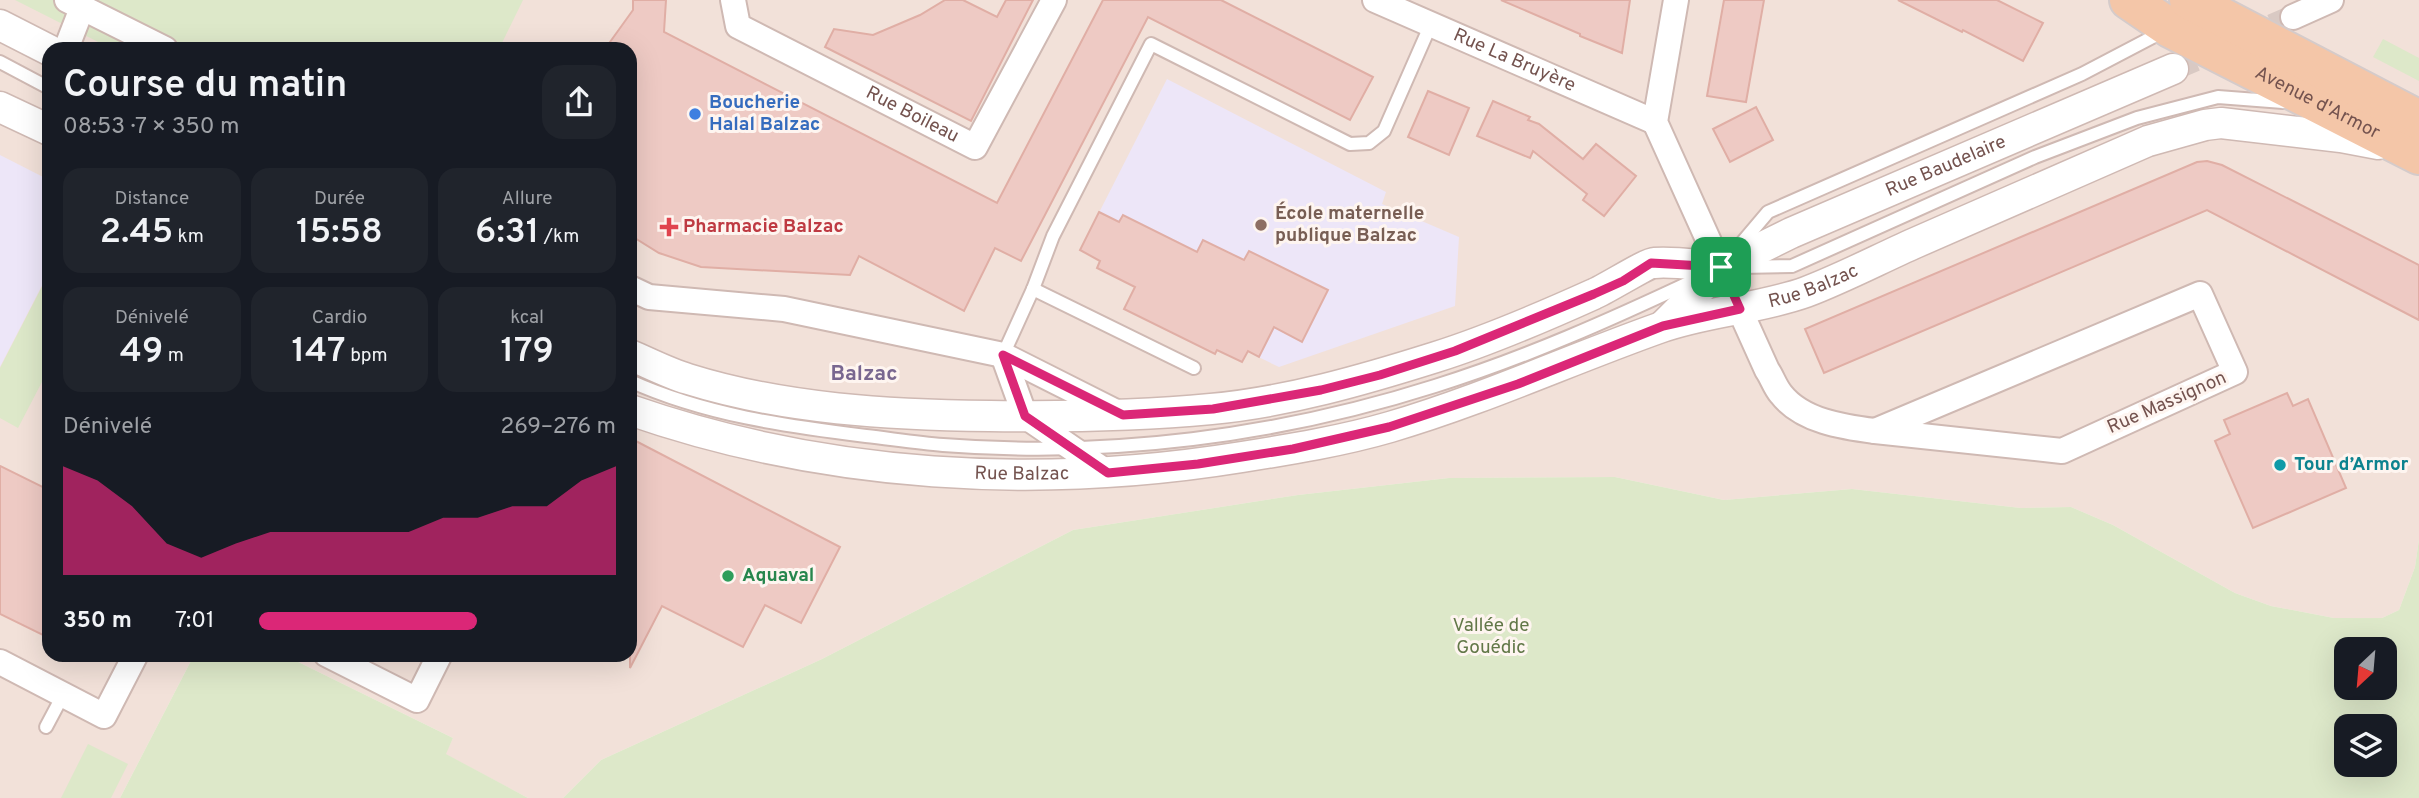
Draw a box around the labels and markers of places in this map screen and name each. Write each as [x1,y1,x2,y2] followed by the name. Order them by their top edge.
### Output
[709,91,820,137] place label: Boucherie Halal Balzac
[687,106,703,122] marker: Boucherie Halal Balzac
[1275,201,1424,248] place label: École maternelle publique Balzac
[683,215,844,239] place label: Pharmacie Balzac
[1253,217,1269,233] marker: École maternelle publique Balzac
[661,219,677,235] marker: Pharmacie Balzac
[1691,237,1751,297] pin
[2294,453,2409,477] place label: Tour d’Armor
[2272,457,2288,473] marker: Tour d’Armor
[742,564,814,588] place label: Aquaval
[720,568,736,584] marker: Aquaval

